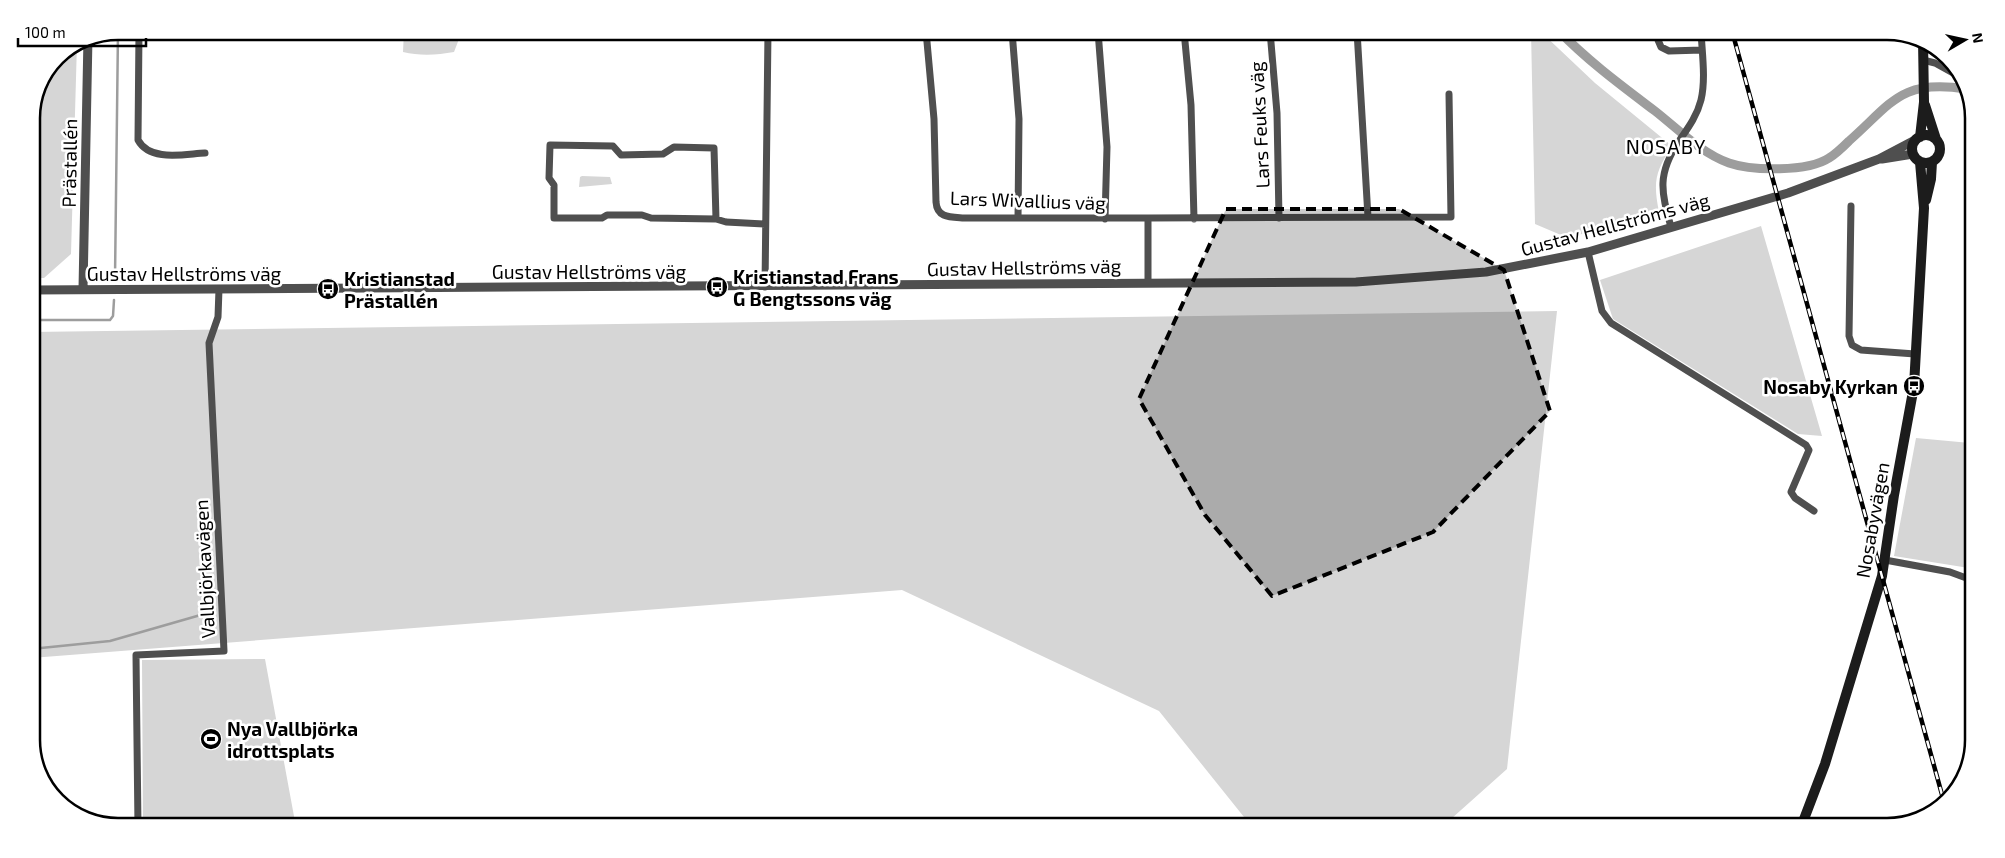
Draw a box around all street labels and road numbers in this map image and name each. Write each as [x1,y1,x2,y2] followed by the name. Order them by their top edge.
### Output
[1244,61,1274,189] street label: Lars Feuks väg
[57,118,81,208] street label: Prästallén
[950,186,1107,214] street label: Lars Wivallius väg
[1518,188,1712,260] street label: Gustav Hellströms väg
[927,254,1122,280] street label: Gustav Hellströms väg
[492,260,687,283] street label: Gustav Hellströms väg
[87,262,282,285] street label: Gustav Hellströms väg
[1850,460,1894,580] street label: Nosabyvägen
[189,499,219,639] street label: Vallbjörkavägen

